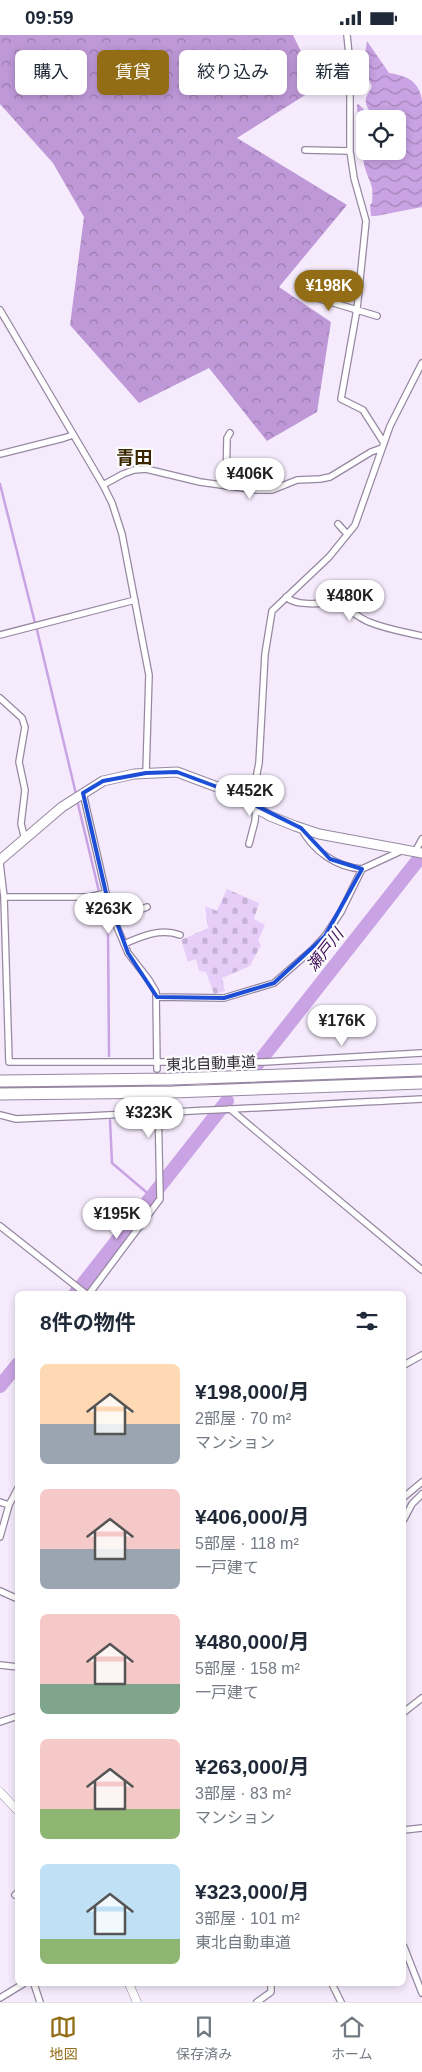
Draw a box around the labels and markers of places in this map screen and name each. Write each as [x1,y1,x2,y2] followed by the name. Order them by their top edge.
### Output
[294,269,364,312] pin: ¥198K
[215,457,285,500] pin: ¥406K
[315,579,385,622] pin: ¥480K
[215,775,285,817] pin: ¥452K
[74,893,144,935] pin: ¥263K
[307,1005,377,1047] pin: ¥176K
[114,1097,184,1139] pin: ¥323K
[82,1197,152,1240] pin: ¥195K

